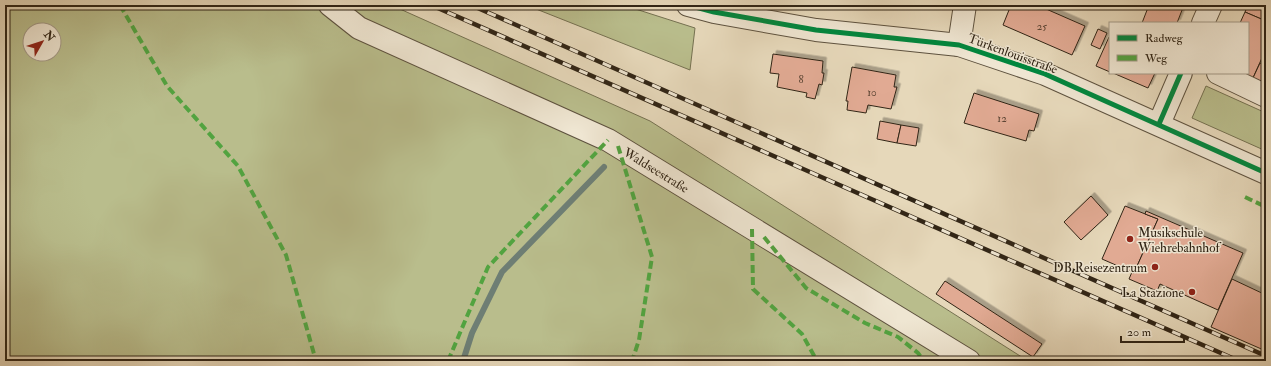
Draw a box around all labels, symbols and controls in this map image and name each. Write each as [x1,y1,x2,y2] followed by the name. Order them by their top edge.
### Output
[1037,20,1047,33] house number: 25
[22,22,62,62] north arrow
[1109,22,1249,74] legend
[41,27,58,45] text: N
[966,30,1060,78] street label: Türkenlouisstraße
[1145,31,1184,46] text: Radweg
[1144,51,1168,66] text: Weg
[798,73,804,86] house number: 8
[867,86,877,99] house number: 10
[997,112,1007,125] house number: 12
[620,144,692,197] street label: Waldseestraße
[1137,225,1221,256] place label: Musikschule Wiehrebahnhof
[1125,234,1135,244] marker: Musikschule Wiehrebahnhof
[1053,260,1147,276] place label: DB Reisezentrum
[1150,262,1160,272] marker: DB Reisezentrum
[1122,285,1185,301] place label: La Stazione
[1187,287,1197,297] marker: La Stazione
[1121,318,1184,344] scale bar
[1127,325,1152,340] text: 20 m

